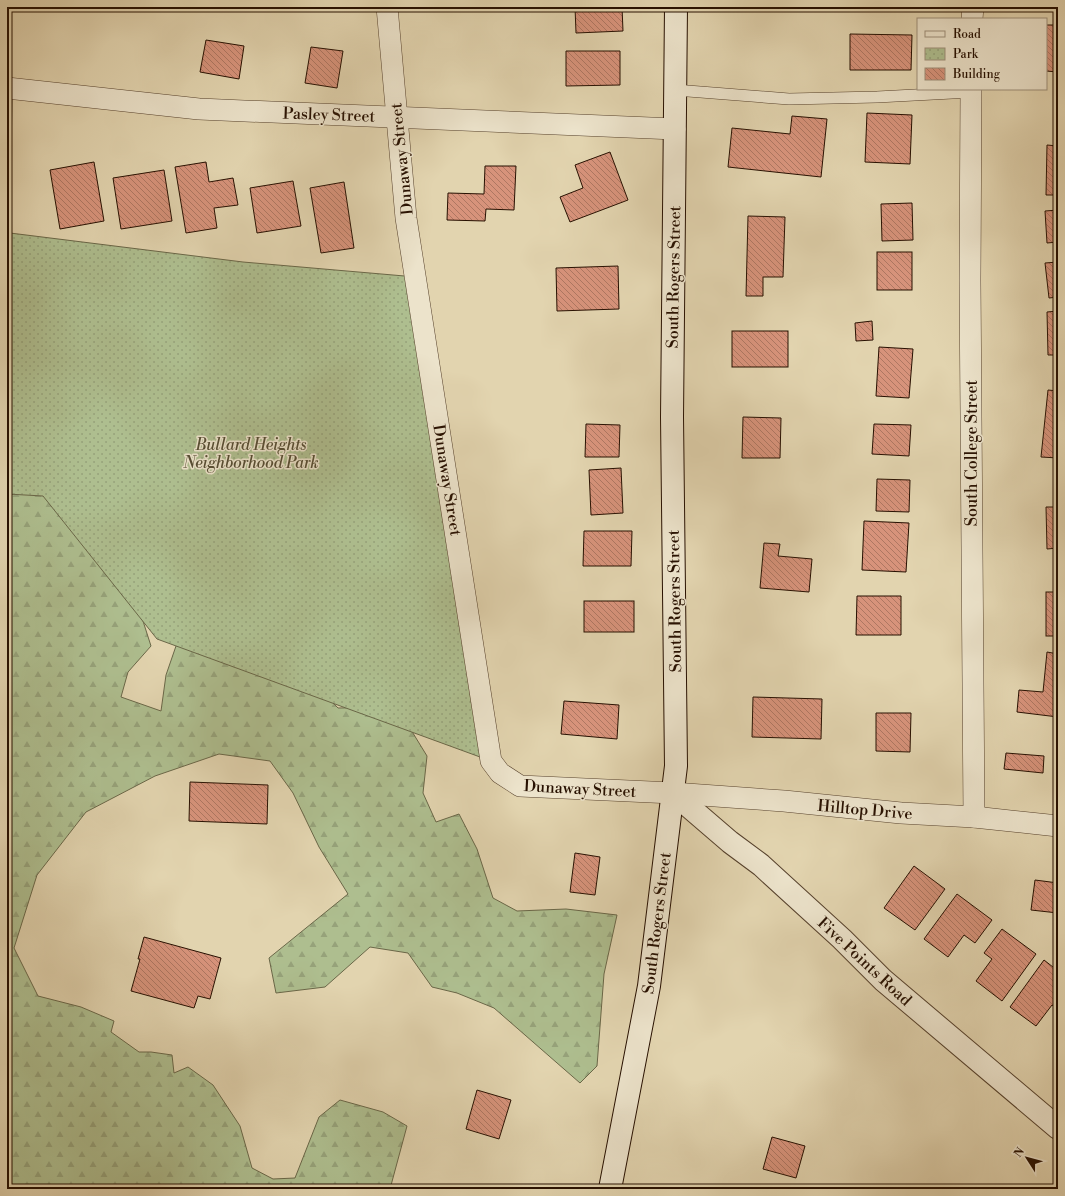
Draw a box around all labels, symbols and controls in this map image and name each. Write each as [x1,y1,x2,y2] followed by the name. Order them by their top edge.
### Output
[917,18,1047,90] legend
[953,27,981,42] text: Road
[953,47,979,62] text: Park
[952,67,1001,82] text: Building
[386,101,418,216] street label: Dunaway Street
[282,103,376,127] street label: Pasley Street
[663,205,685,349] street label: South Rogers Street
[962,379,982,526] street label: South College Street
[428,423,466,538] street label: Dunaway Street
[182,435,319,473] park label: Bullard Heights Neighborhood Park
[664,529,686,673] street label: South Rogers Street
[523,776,637,802] street label: Dunaway Street
[817,796,913,824] street label: Hilltop Drive
[638,851,676,995] street label: South Rogers Street
[813,913,916,1010] street label: Five Points Road
[1007,1138,1047,1178] north arrow
[1011,1145,1028,1160] text: N

